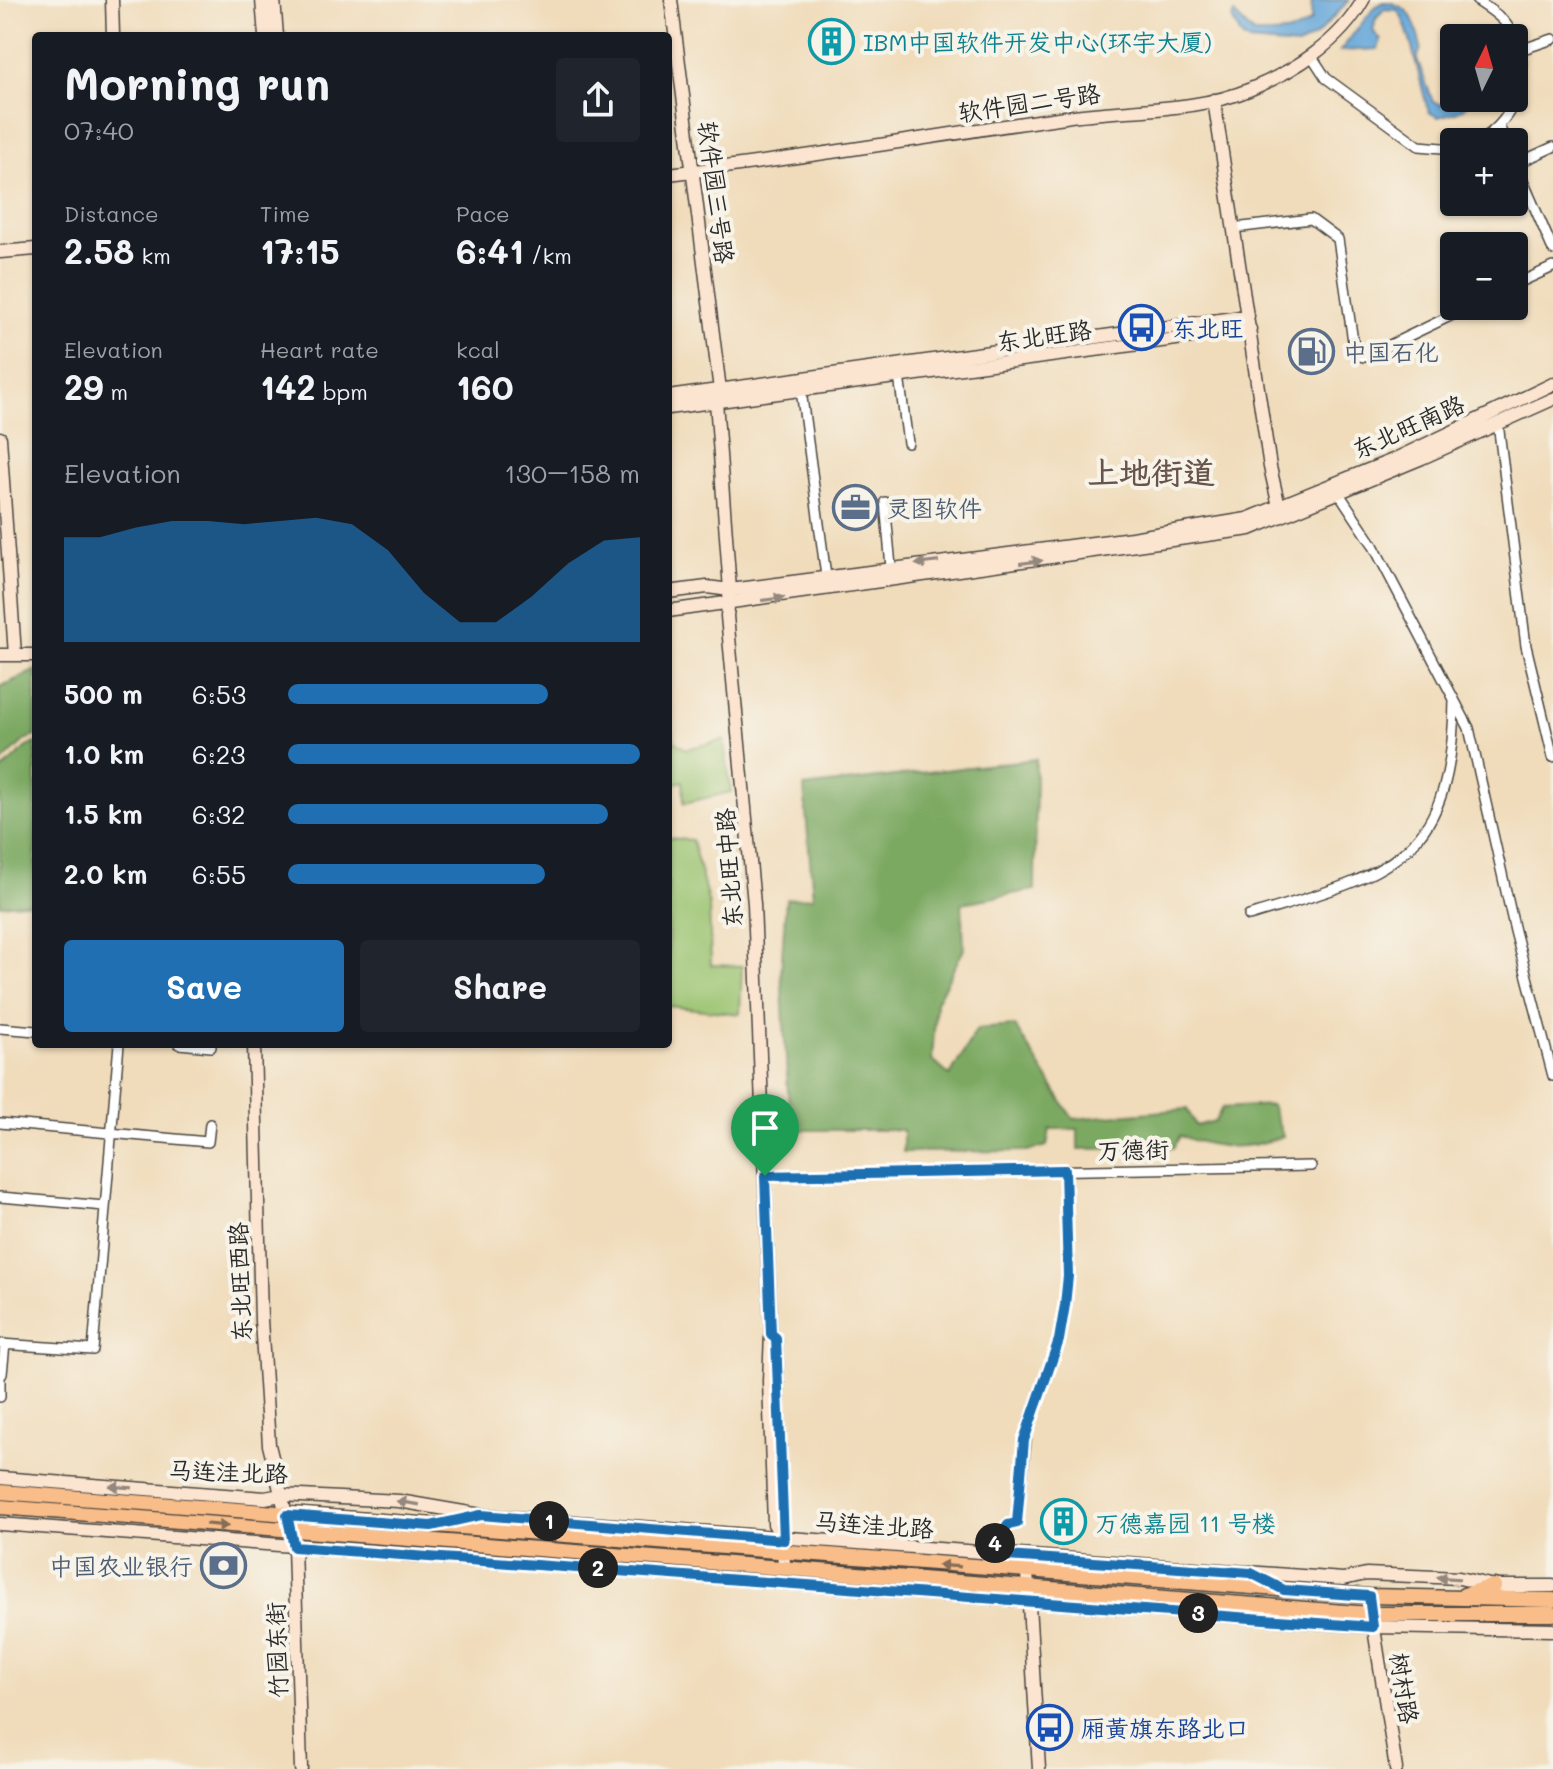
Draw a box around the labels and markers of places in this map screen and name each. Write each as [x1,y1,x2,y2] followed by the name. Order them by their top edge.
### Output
[808,17,856,65] building icon: IBM中国软件开发中心(环宇大厦)
[863,26,1212,57] place label: IBM中国软件开发中心(环宇大厦)
[1117,303,1165,351] bus stop icon: 东北旺
[1172,312,1244,343] place label: 东北旺
[1288,327,1336,375] fuel station icon: 中国石化
[1343,336,1439,367] place label: 中国石化
[831,483,879,531] office icon: 灵图软件
[886,492,982,523] place label: 灵图软件
[731,1094,799,1176] pin
[1040,1498,1088,1546] building icon: 万德嘉园 11 号楼
[529,1501,569,1541] pin: 1
[1095,1507,1276,1538] place label: 万德嘉园 11 号楼
[975,1523,1015,1563] pin: 4
[200,1541,248,1589] bank icon: 中国农业银行
[578,1548,618,1588] pin: 2
[49,1550,193,1581] place label: 中国农业银行
[1178,1593,1218,1633] pin: 3
[1026,1703,1074,1751] bus stop icon: 厢黄旗东路北口
[1081,1712,1249,1743] place label: 厢黄旗东路北口

